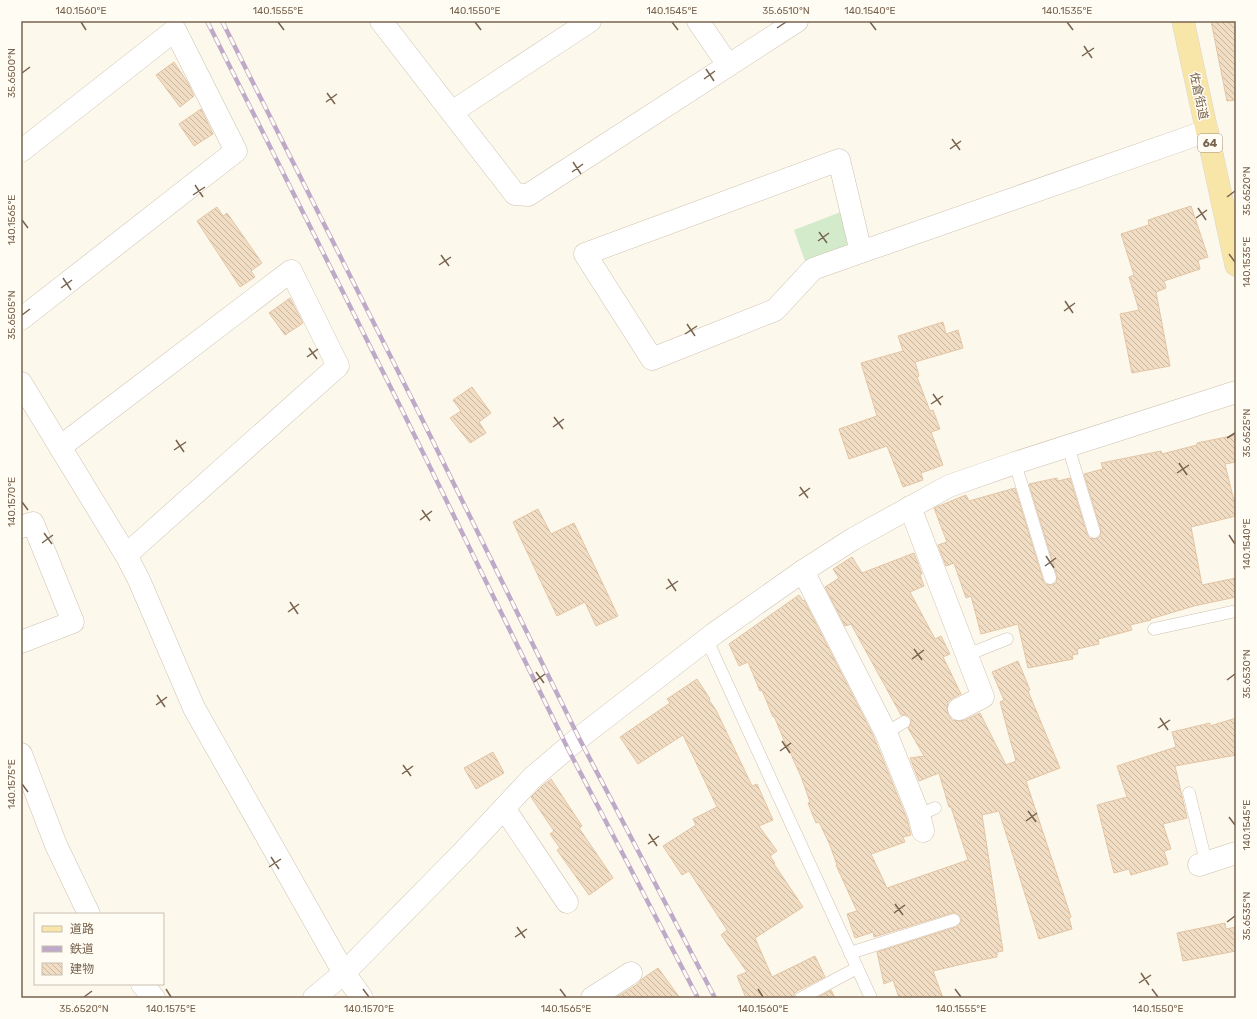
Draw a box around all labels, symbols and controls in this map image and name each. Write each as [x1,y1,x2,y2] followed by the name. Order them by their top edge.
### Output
[55,5,107,17] text: 140.1560°E
[253,5,303,17] text: 140.1555°E
[450,5,501,17] text: 140.1550°E
[647,5,697,17] text: 140.1545°E
[762,5,810,17] text: 35.6510°N
[844,5,896,17] text: 140.1540°E
[1042,5,1092,17] text: 140.1535°E
[6,48,18,98] text: 35.6500°N
[1187,71,1211,121] street label: 佐倉街道
[1198,134,1222,152] road number: 64
[1241,166,1253,216] text: 35.6520°N
[6,195,18,245] text: 140.1565°E
[1241,237,1253,287] text: 140.1535°E
[6,290,18,340] text: 35.6505°N
[1241,409,1253,457] text: 35.6525°N
[6,477,18,527] text: 140.1570°E
[1241,518,1253,570] text: 140.1540°E
[1241,649,1253,699] text: 35.6530°N
[6,759,18,809] text: 140.1575°E
[1241,800,1253,850] text: 140.1545°E
[1241,891,1253,941] text: 35.6535°N
[34,913,164,985] legend
[70,922,94,936] text: 道路
[70,942,94,956] text: 鉄道
[70,962,94,976] text: 建物
[59,1003,109,1015] text: 35.6520°N
[146,1003,196,1015] text: 140.1575°E
[344,1003,394,1015] text: 140.1570°E
[541,1003,591,1015] text: 140.1565°E
[737,1003,789,1015] text: 140.1560°E
[936,1003,986,1015] text: 140.1555°E
[1133,1003,1184,1015] text: 140.1550°E

